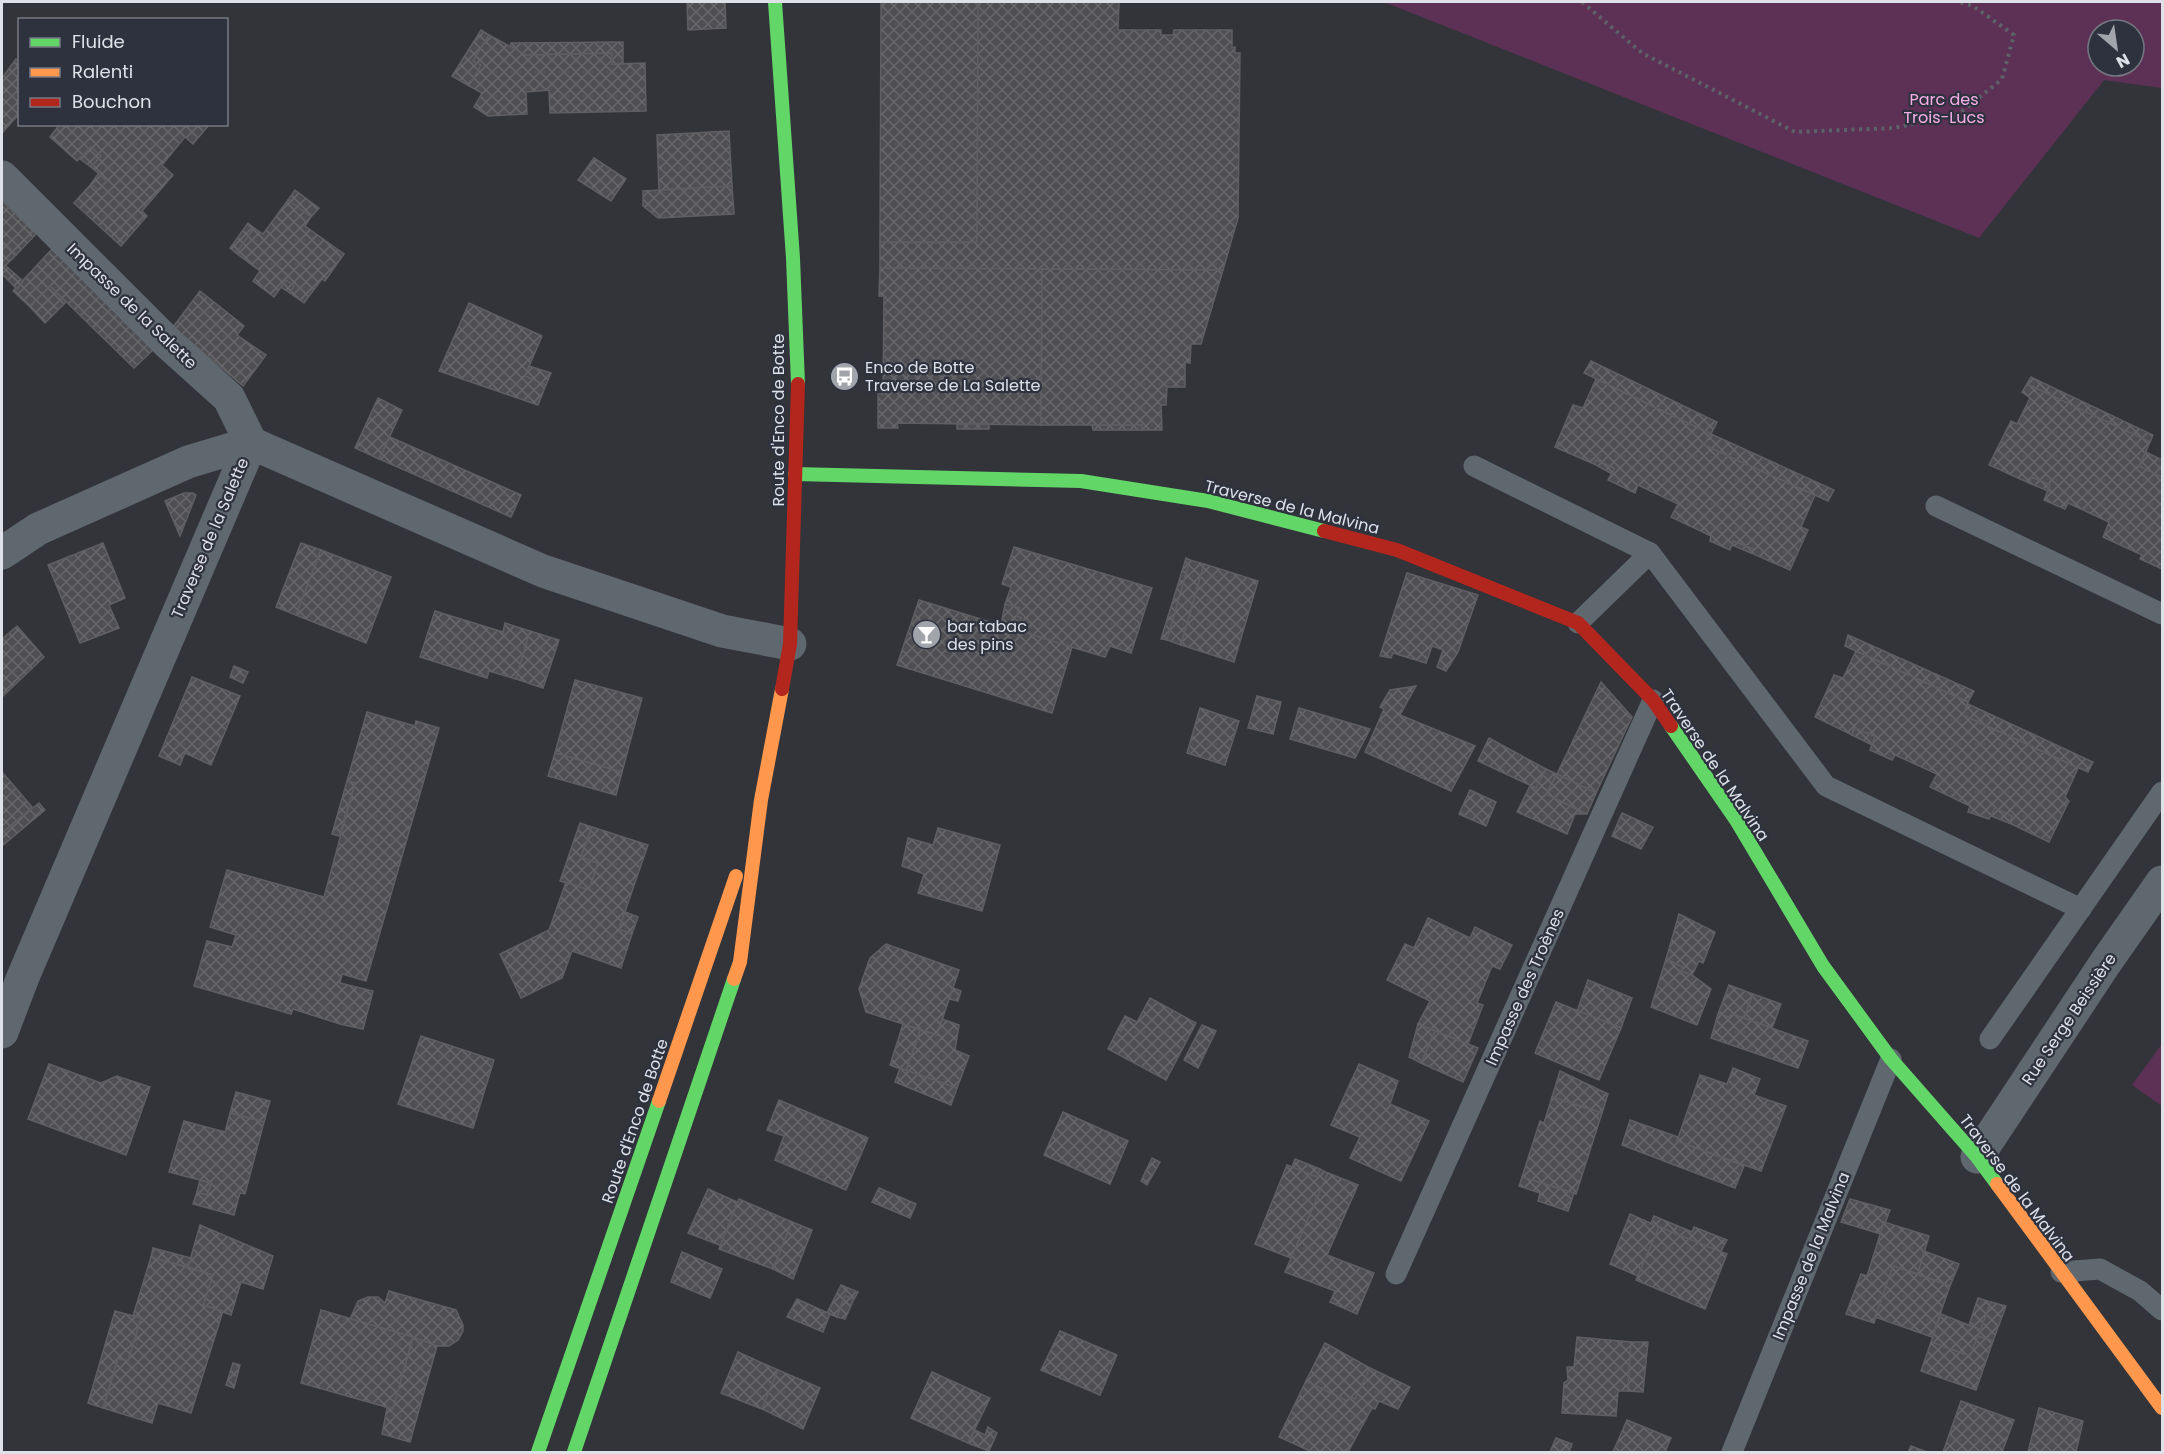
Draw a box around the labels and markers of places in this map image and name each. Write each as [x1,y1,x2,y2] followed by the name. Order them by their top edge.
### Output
[865,356,1041,397] place label: Enco de Botte Traverse de La Salette
[828,360,860,392] bus stop icon: Enco de Botte Traverse de La Salette
[947,615,1027,656] place label: bar tabac des pins
[910,619,942,651] bar icon: bar tabac des pins

